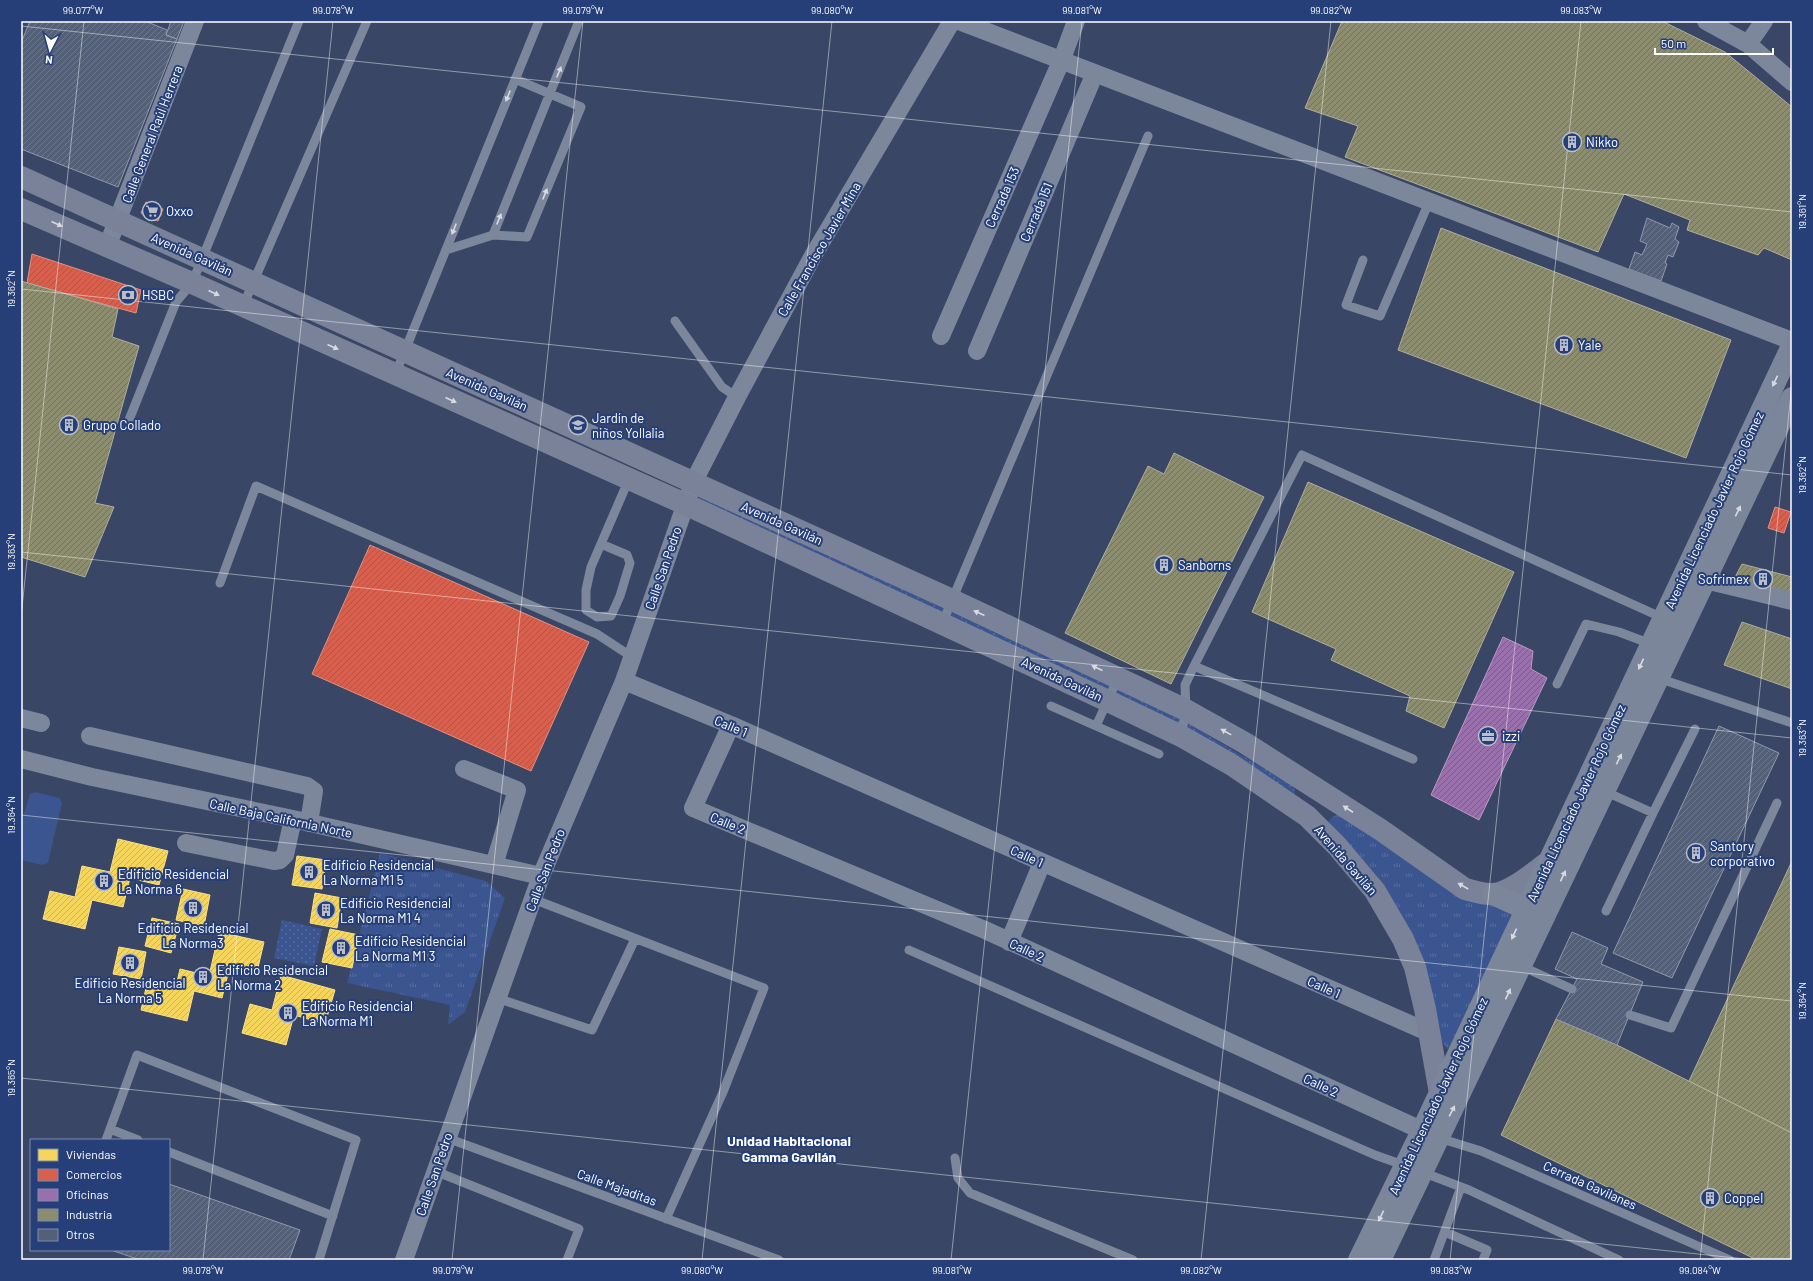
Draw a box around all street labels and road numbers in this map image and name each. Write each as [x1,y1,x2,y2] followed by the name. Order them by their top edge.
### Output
[118,63,186,205] street label: Calle General Raúl Herrera
[981,164,1023,230] street label: Cerrada 153
[774,179,864,319] street label: Calle Francisco Javier Mina
[1016,180,1056,244] street label: Cerrada 151
[149,229,235,279] street label: Avenida Gavilán
[444,364,530,414] street label: Avenida Gavilán
[1661,409,1767,611] street label: Avenida Licenciado Javier Rojo Gómez
[739,498,825,548] street label: Avenida Gavilán
[641,524,685,612] street label: Calle San Pedro
[1019,653,1105,705] street label: Avenida Gavilán
[1523,702,1629,904] street label: Avenida Licenciado Javier Rojo Gómez
[712,712,750,740] street label: Calle 1
[208,795,354,841] street label: Calle Baja California Norte
[708,808,748,838] street label: Calle 2
[1311,822,1381,898] street label: Avenida Gavilán
[522,827,568,913] street label: Calle San Pedro
[1008,842,1046,870] street label: Calle 1
[1007,935,1047,965] street label: Calle 2
[1305,973,1343,1001] street label: Calle 1
[1385,995,1491,1197] street label: Avenida Licenciado Javier Rojo Gómez
[1301,1070,1341,1100] street label: Calle 2
[412,1130,456,1218] street label: Calle San Pedro
[1541,1157,1639,1213] street label: Cerrada Gavilanes
[575,1165,659,1209] street label: Calle Majaditas

